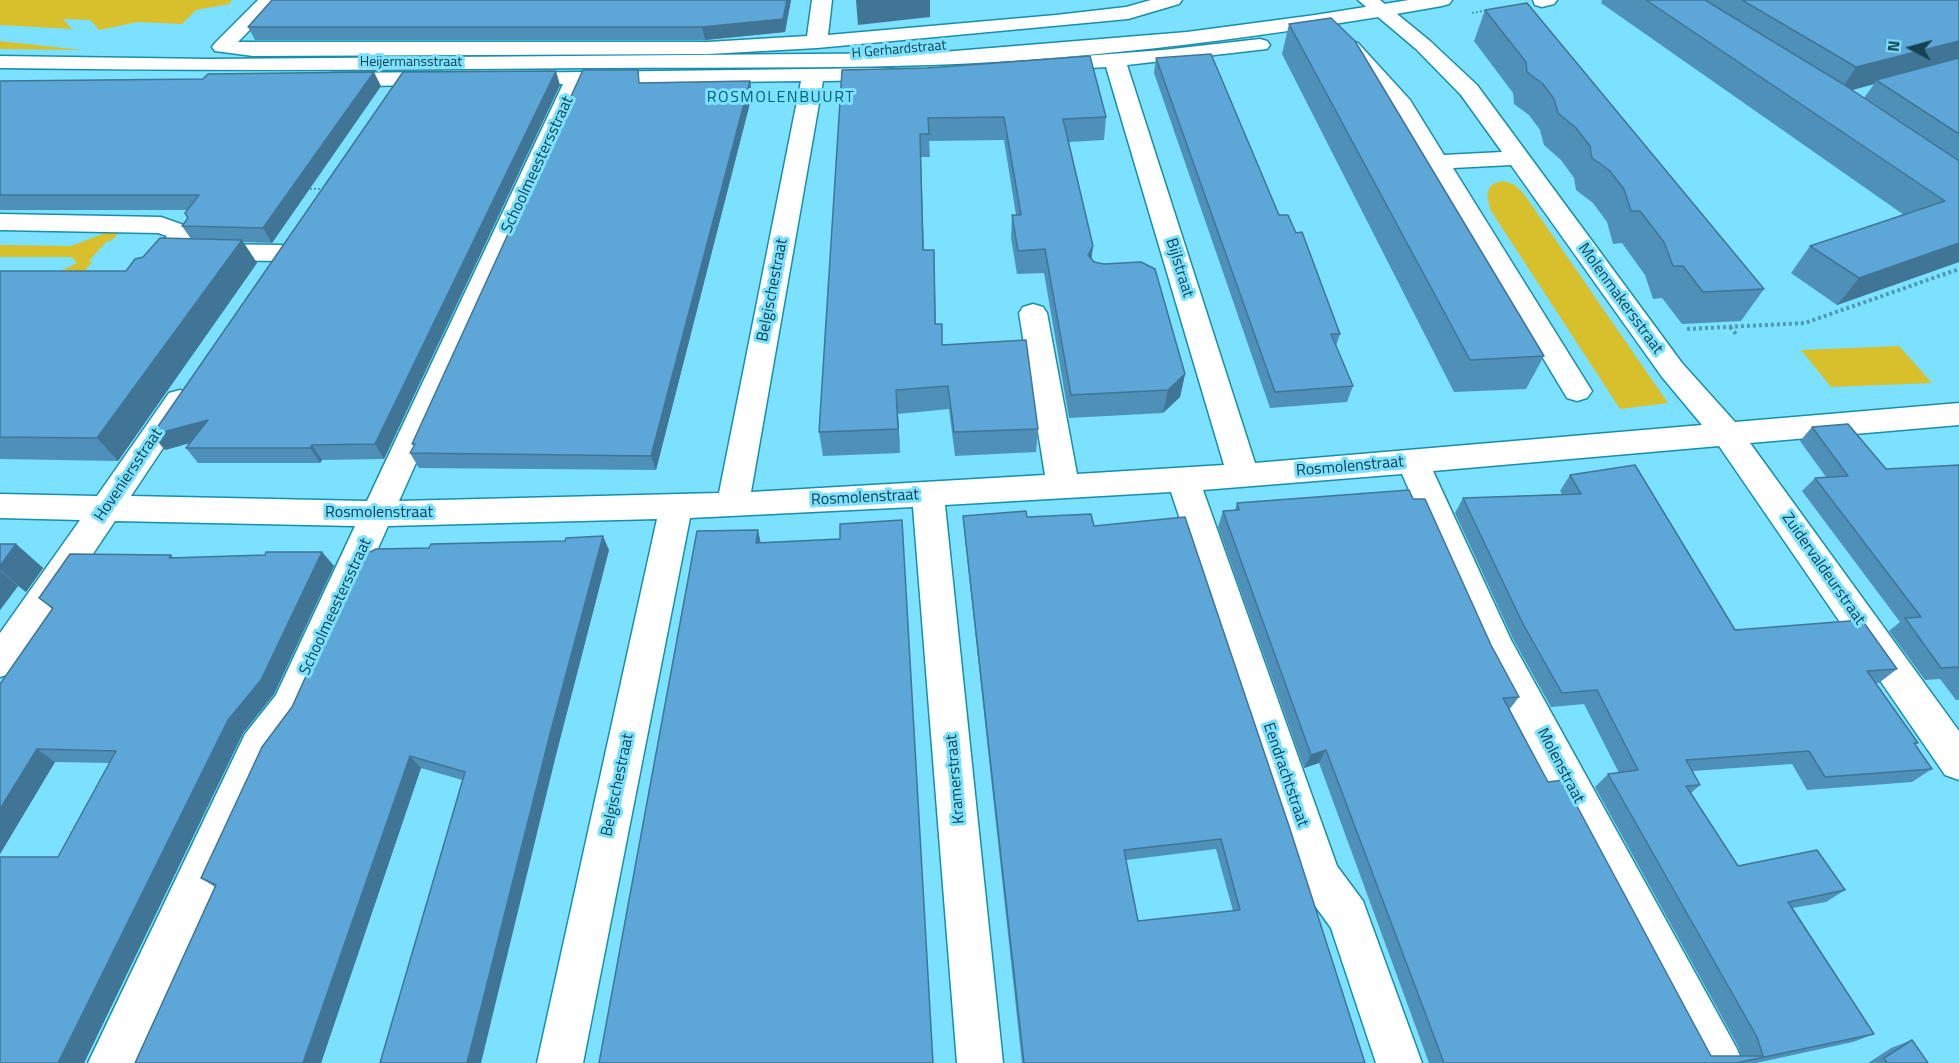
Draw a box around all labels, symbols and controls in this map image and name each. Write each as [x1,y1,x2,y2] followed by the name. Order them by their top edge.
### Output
[1881,18,1941,78] north arrow
[851,37,947,63] street label: H Gerhardstraat
[1881,39,1906,53] text: N
[360,55,462,71] street label: Heijermansstraat
[707,88,855,108] district label: ROSMOLENBUURT
[498,94,578,236] street label: Schoolmeestersstraat
[1161,236,1197,300] street label: Bijlstraat
[754,237,792,343] street label: Belgischestraat
[1573,240,1667,358] street label: Molenmakersstraat
[91,425,167,525] street label: Hoveniersstraat
[1295,453,1405,481] street label: Rosmolenstraat
[811,486,919,510] street label: Rosmolenstraat
[325,503,433,523] street label: Rosmolenstraat
[1777,509,1869,629] street label: Zuidervaldeurstraat
[296,536,376,678] street label: Schoolmeestersstraat
[1258,720,1312,830] street label: Eendrachtstraat
[1532,725,1588,807] street label: Molenstraat
[598,732,638,838] street label: Belgischestraat
[943,733,969,825] street label: Kramerstraat

